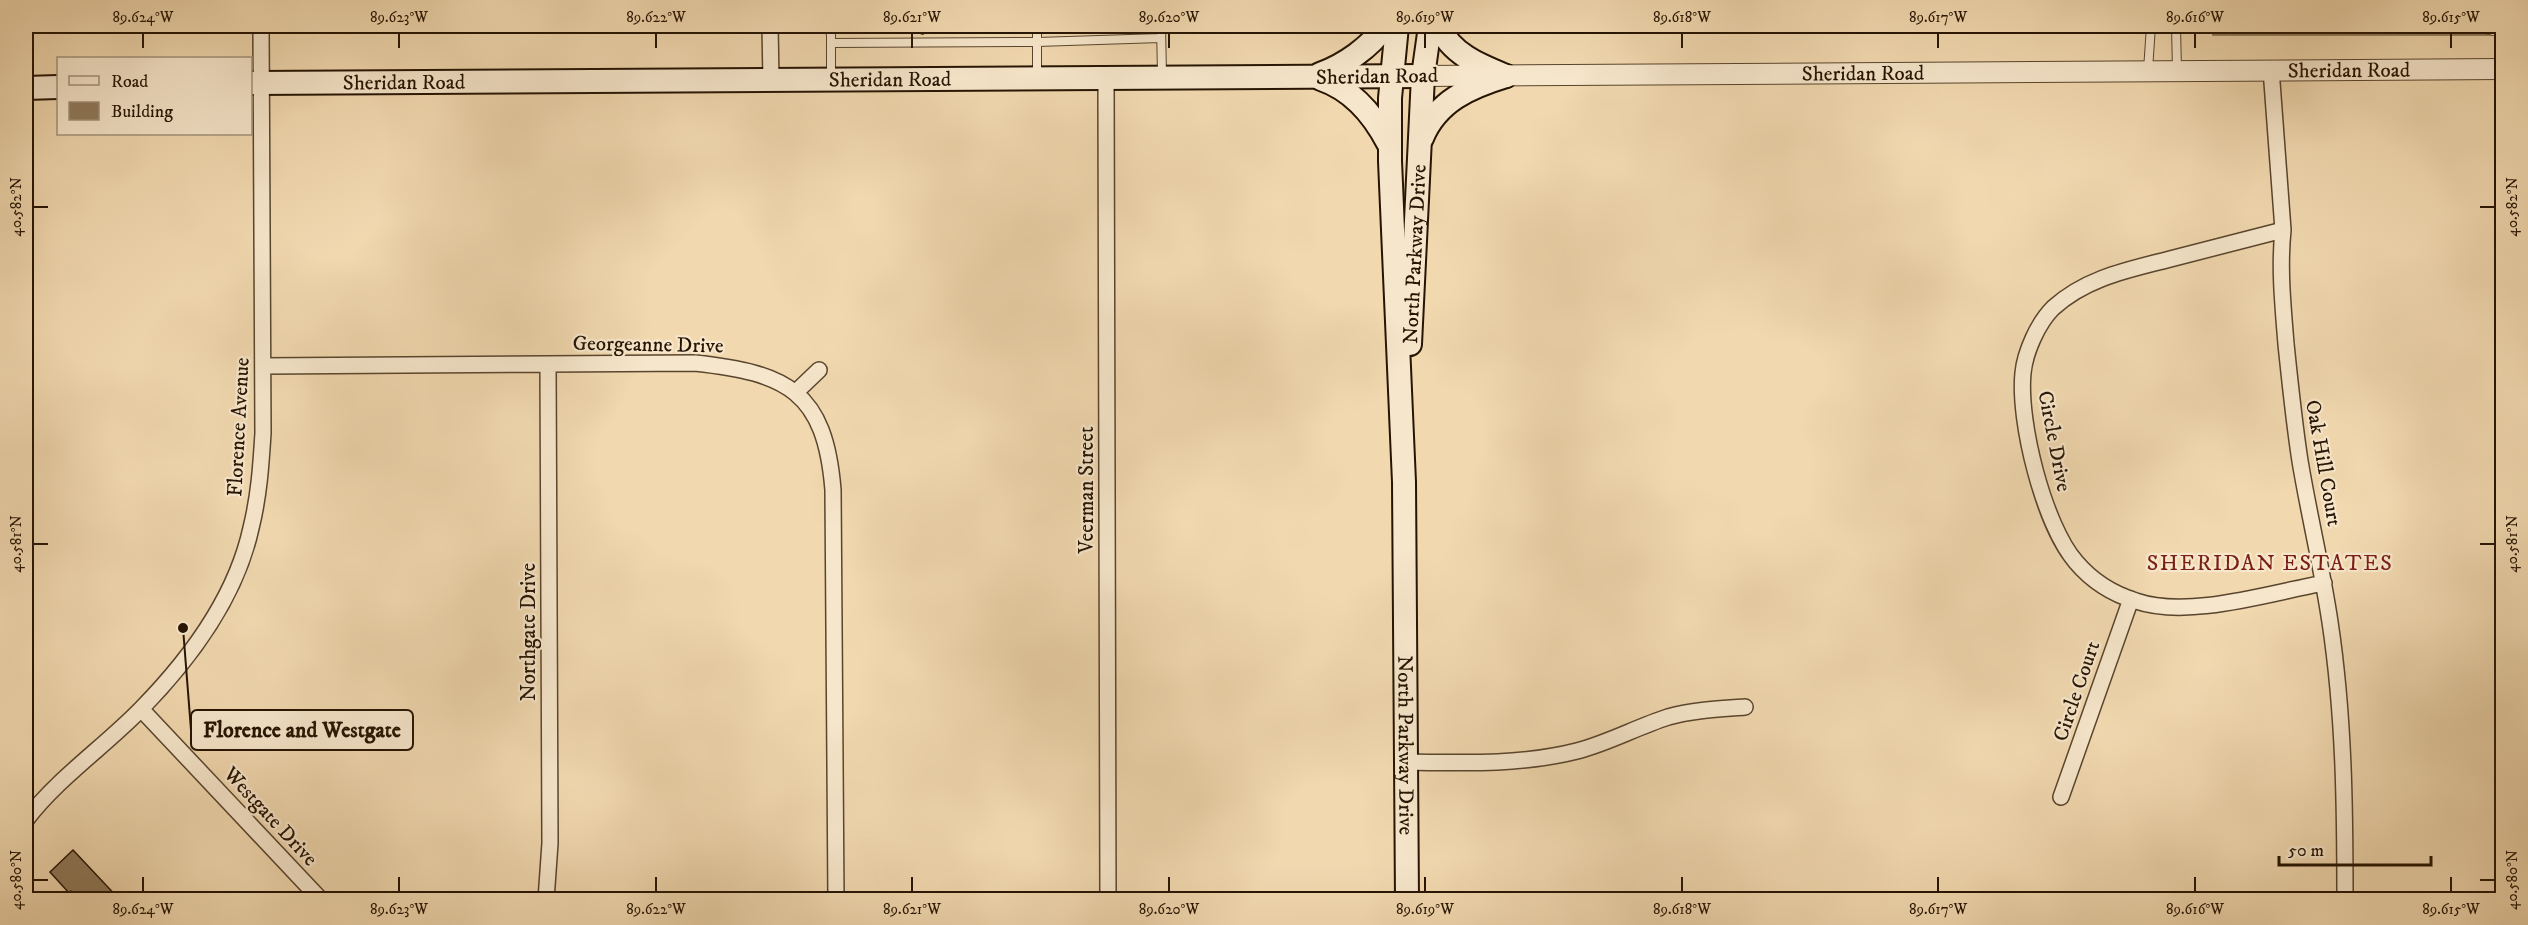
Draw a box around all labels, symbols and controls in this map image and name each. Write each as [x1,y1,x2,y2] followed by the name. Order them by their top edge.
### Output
[113,8,174,27] text: 89.624°W
[370,8,428,27] text: 89.623°W
[626,8,686,27] text: 89.622°W
[883,8,941,27] text: 89.621°W
[1139,8,1199,27] text: 89.620°W
[1396,8,1454,27] text: 89.619°W
[1653,8,1711,27] text: 89.618°W
[1909,8,1967,27] text: 89.617°W
[2166,8,2224,27] text: 89.616°W
[2422,8,2480,27] text: 89.615°W
[57,57,252,135] legend
[2288,58,2411,84] street label: Sheridan Road
[1802,61,1925,88] street label: Sheridan Road
[1316,63,1439,91] street label: Sheridan Road
[829,67,952,94] street label: Sheridan Road
[343,70,466,96] street label: Sheridan Road
[111,71,148,93] text: Road
[111,101,173,123] text: Building
[1398,163,1433,345] street label: North Parkway Drive
[7,177,26,237] text: 40.582°N
[2503,177,2522,237] text: 40.582°N
[572,331,724,359] street label: Georgeanne Drive
[222,356,256,497] street label: Florence Avenue
[2032,389,2077,494] street label: Circle Drive
[2299,398,2347,529] street label: Oak Hill Court
[1074,426,1100,555] street label: Veerman Street
[7,515,26,573] text: 40.581°N
[2503,515,2522,573] text: 40.581°N
[2147,550,2393,577] district label: SHERIDAN ESTATES
[516,563,542,701] street label: Northgate Drive
[2048,638,2106,745] street label: Circle Court
[1391,655,1419,836] street label: North Parkway Drive
[191,710,413,750] callout: Florence and Westgate
[203,717,401,744] text: Florence and Westgate
[217,761,323,872] street label: Westgate Drive
[2279,829,2430,867] scale bar
[2288,840,2324,862] text: 50 m
[7,850,26,910] text: 40.580°N
[2503,850,2522,910] text: 40.580°N
[113,900,174,919] text: 89.624°W
[370,900,428,919] text: 89.623°W
[626,900,686,919] text: 89.622°W
[883,900,941,919] text: 89.621°W
[1139,900,1199,919] text: 89.620°W
[1396,900,1454,919] text: 89.619°W
[1653,900,1711,919] text: 89.618°W
[1909,900,1967,919] text: 89.617°W
[2166,900,2224,919] text: 89.616°W
[2422,900,2480,919] text: 89.615°W

